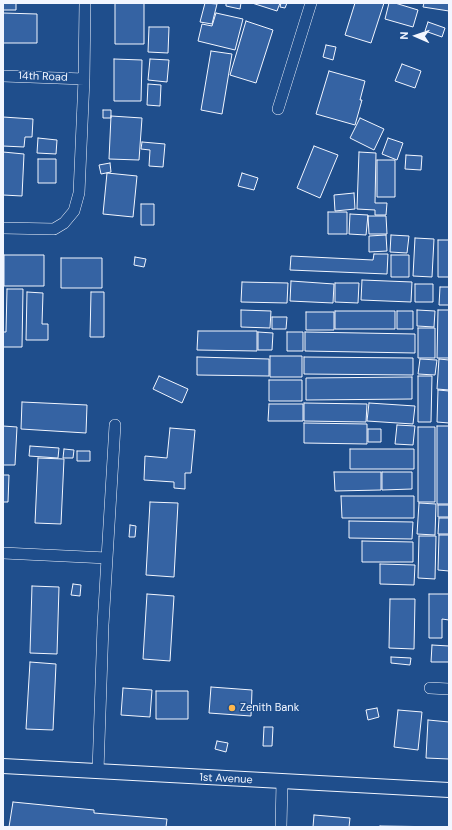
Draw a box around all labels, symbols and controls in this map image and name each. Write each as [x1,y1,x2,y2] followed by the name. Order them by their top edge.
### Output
[396,16,436,56] north arrow
[397,31,411,40] text: N
[18,70,68,84] street label: 14th Road
[240,701,299,715] place label: Zenith Bank
[227,703,237,713] marker: Zenith Bank
[199,771,253,787] street label: 1st Avenue

